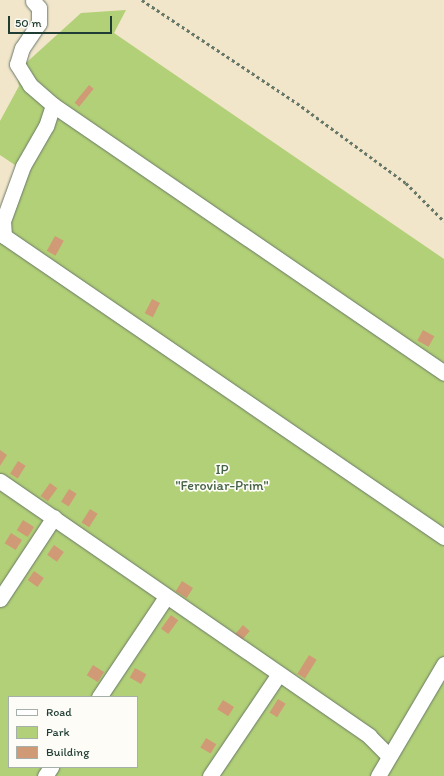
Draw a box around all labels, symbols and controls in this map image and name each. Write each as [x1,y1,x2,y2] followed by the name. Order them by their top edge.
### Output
[10,8,114,34] scale bar
[15,16,41,30] text: 50 m
[175,462,269,494] park label: IP "Feroviar-Prim"
[8,696,138,768] legend
[46,705,72,719] text: Road
[46,725,70,739] text: Park
[46,745,89,759] text: Building

